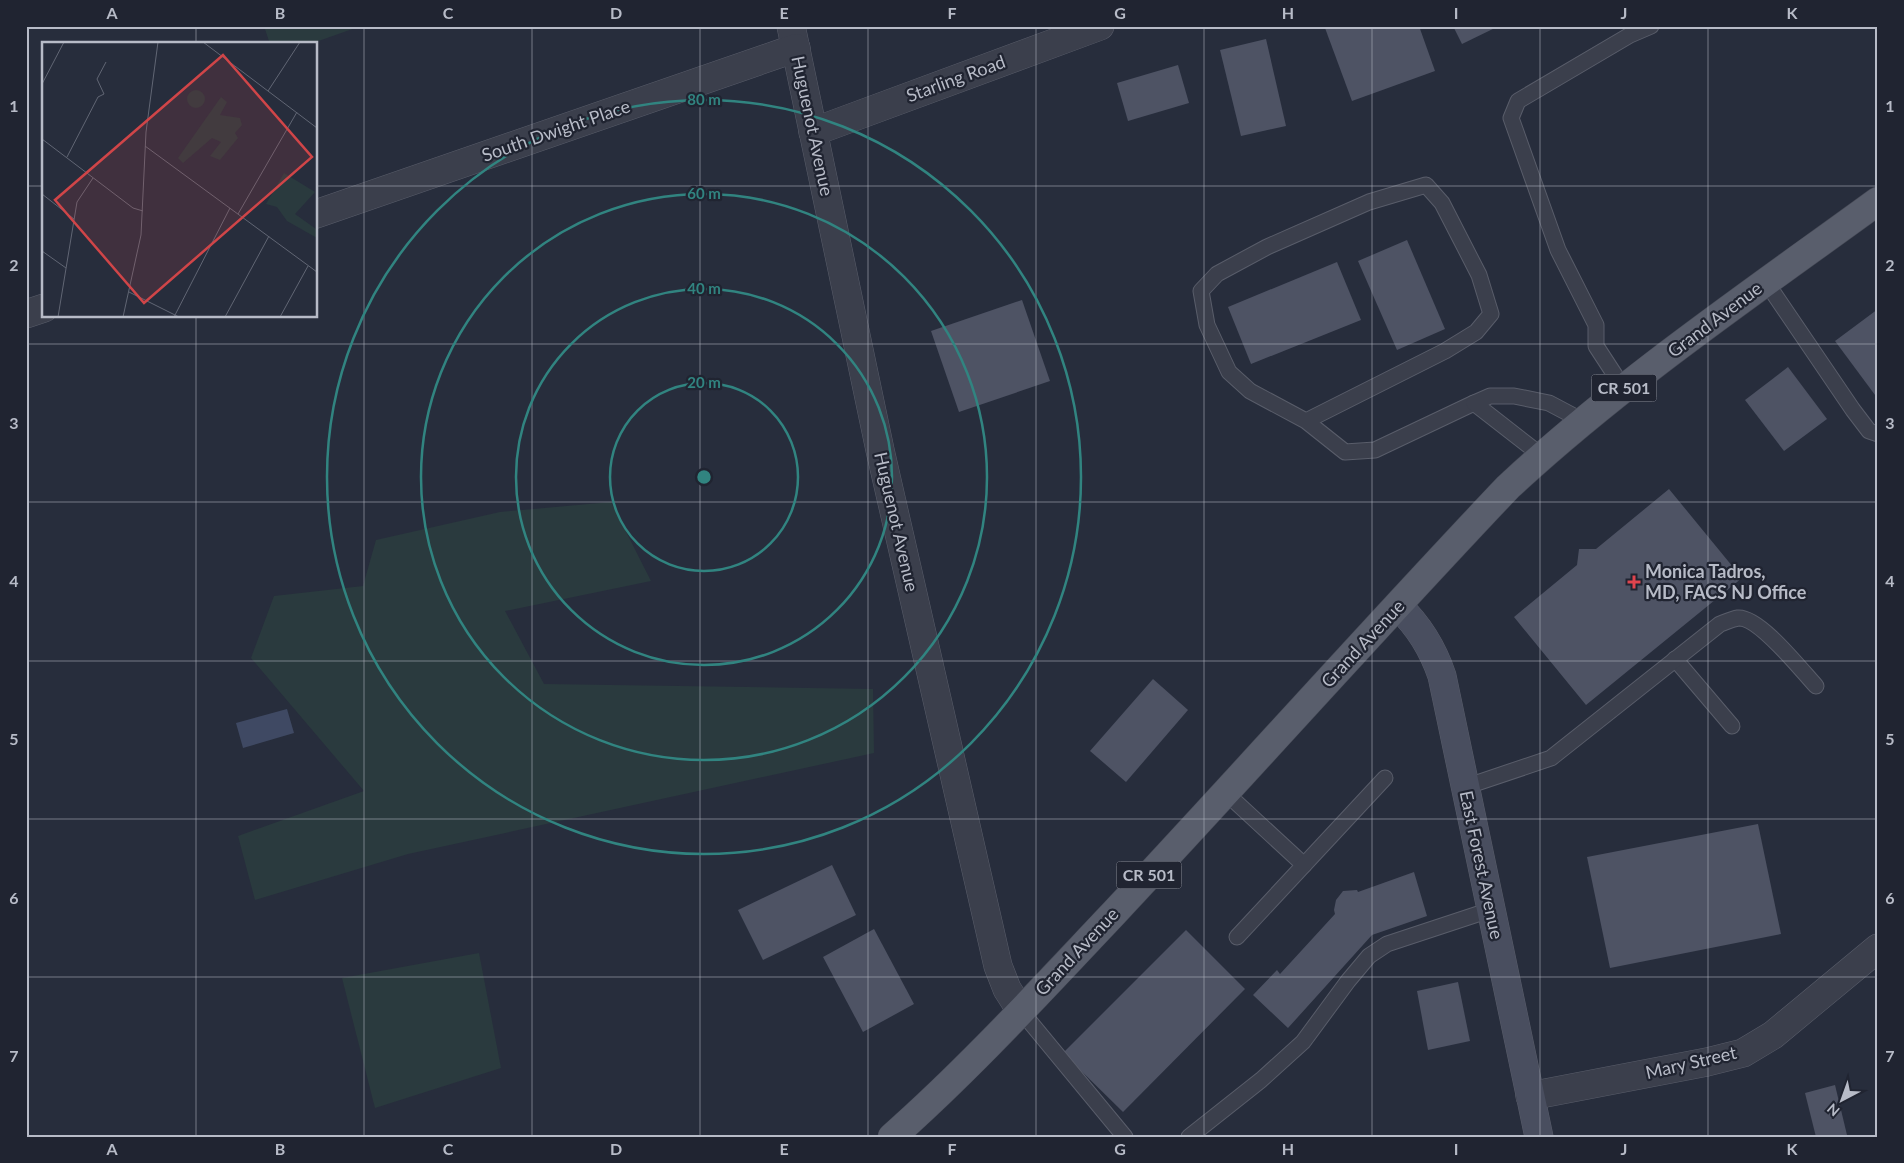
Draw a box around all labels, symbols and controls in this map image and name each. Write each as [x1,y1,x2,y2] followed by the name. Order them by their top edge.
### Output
[105,3,118,22] text: A
[275,3,285,22] text: B
[443,3,454,22] text: C
[610,3,622,22] text: D
[779,3,789,22] text: E
[947,3,957,22] text: F
[1114,3,1126,22] text: G
[1282,3,1294,22] text: H
[1454,3,1458,22] text: I
[1621,3,1627,22] text: J
[1787,3,1799,22] text: K
[42,42,318,318] inset map
[903,50,1008,106] street label: Starling Road
[787,54,839,198] street label: Huguenot Avenue
[687,90,721,108] text: 80 m
[479,94,633,166] street label: South Dwight Place
[9,96,19,115] text: 1
[1885,96,1895,115] text: 1
[687,184,721,202] text: 60 m
[9,255,19,274] text: 2
[1885,255,1895,274] text: 2
[1663,277,1766,362] street label: Grand Avenue
[687,279,721,297] text: 40 m
[687,373,721,391] text: 20 m
[1592,374,1656,402] road number: CR 501
[9,413,19,432] text: 3
[1885,413,1895,432] text: 3
[870,450,924,594] street label: Huguenot Avenue
[695,468,713,486] centre of rings
[1645,560,1807,603] place label: Monica Tadros, MD, FACS NJ Office
[9,571,19,590] text: 4
[1885,571,1895,590] text: 4
[1627,575,1641,589] marker: Monica Tadros, MD, FACS NJ Office
[1316,595,1409,692] street label: Grand Avenue
[9,729,19,748] text: 5
[1885,729,1895,748] text: 5
[1455,789,1508,941] street label: East Forest Avenue
[1116,862,1182,888] road number: CR 501
[9,888,19,907] text: 6
[1885,888,1895,907] text: 6
[1030,903,1123,1000] street label: Grand Avenue
[1643,1041,1739,1083] street label: Mary Street
[9,1046,19,1065] text: 7
[1885,1046,1895,1065] text: 7
[1816,1076,1866,1126] north arrow
[1823,1100,1843,1120] text: N
[105,1139,118,1158] text: A
[275,1139,285,1158] text: B
[443,1139,454,1158] text: C
[610,1139,622,1158] text: D
[779,1139,789,1158] text: E
[947,1139,957,1158] text: F
[1114,1139,1126,1158] text: G
[1282,1139,1294,1158] text: H
[1454,1139,1458,1158] text: I
[1621,1139,1627,1158] text: J
[1787,1139,1799,1158] text: K

